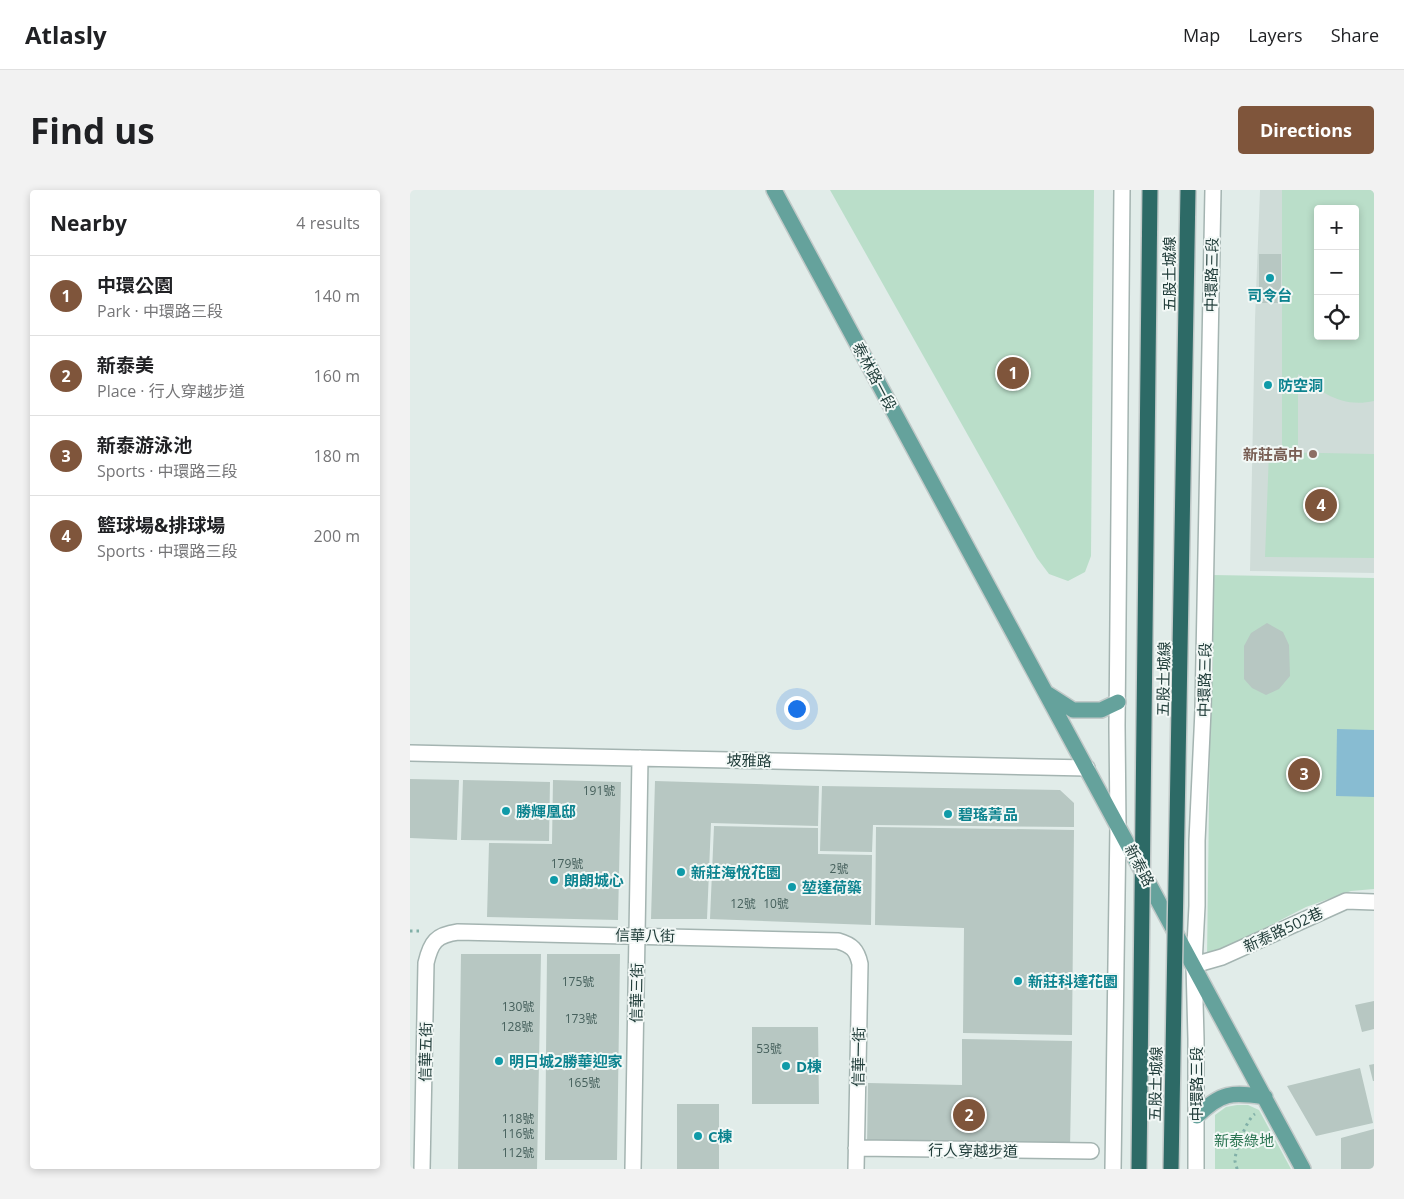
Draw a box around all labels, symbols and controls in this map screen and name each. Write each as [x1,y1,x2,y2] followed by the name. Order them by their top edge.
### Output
[25,18,107,51] text: Atlasly
[1183,23,1220,47] text: Map
[1248,23,1303,47] text: Layers
[1331,23,1379,47] text: Share
[1238,106,1374,154] button: Directions
[30,107,155,154] text: Find us
[1314,205,1359,340] map controls
[1314,205,1359,250] button: +
[50,209,127,237] text: Nearby
[296,212,360,234] text: 4 results
[1159,236,1179,312] street label: 五股土城線
[1200,237,1222,313] street label: 中環路三段
[1314,250,1359,295] button: −
[97,272,173,298] text: 中環公園
[1264,272,1276,284] marker: 司令台
[61,285,71,307] text: 1
[314,285,360,307] text: 140 m
[1247,285,1293,305] place label: 司令台
[1314,295,1359,340] button: locate
[97,300,223,322] text: Park · 中環路三段
[849,338,901,414] street label: 泰林路一段
[97,352,154,378] text: 新泰美
[997,354,1029,392] pin: 1
[61,365,71,387] text: 2
[314,365,360,387] text: 160 m
[1278,375,1323,395] place label: 防空洞
[1262,379,1274,391] marker: 防空洞
[97,380,245,402] text: Place · 行人穿越步道
[97,432,192,458] text: 新泰游泳池
[1243,444,1303,464] place label: 新莊高中
[61,445,71,467] text: 3
[314,445,360,467] text: 180 m
[1307,448,1319,460] marker: 新莊高中
[97,460,238,482] text: Sports · 中環路三段
[1305,486,1337,524] pin: 4
[97,512,225,538] text: 籃球場&排球場
[61,525,71,547] text: 4
[314,525,360,547] text: 200 m
[97,540,238,562] text: Sports · 中環路三段
[1152,641,1174,717] street label: 五股土城線
[1193,642,1215,718] street label: 中環路三段
[784,696,810,722] your location
[726,750,772,770] street label: 坡雅路
[1288,755,1320,793] pin: 3
[583,782,615,799] house number: 191號
[516,801,576,821] place label: 勝輝凰邸
[958,804,1018,824] place label: 碧瑤菁品
[500,805,512,817] marker: 勝輝凰邸
[942,808,954,820] marker: 碧瑤菁品
[1121,840,1159,890] street label: 新泰路
[551,855,583,872] house number: 179號
[830,860,848,877] house number: 2號
[691,862,781,882] place label: 新莊海悅花園
[675,866,687,878] marker: 新莊海悅花園
[564,870,624,890] place label: 朗朗城心
[548,874,560,886] marker: 朗朗城心
[802,877,862,897] place label: 堃達荷築
[786,881,798,893] marker: 堃達荷築
[730,895,756,912] house number: 12號
[763,895,789,912] house number: 10號
[1240,902,1326,956] street label: 新泰路502巷
[615,924,675,946] street label: 信華八街
[625,963,647,1023] street label: 信華三街
[1028,971,1118,991] place label: 新莊科達花園
[562,973,594,990] house number: 175號
[1012,975,1024,987] marker: 新莊科達花園
[502,998,534,1015] house number: 130號
[565,1010,597,1027] house number: 173號
[501,1018,533,1035] house number: 128號
[414,1022,436,1082] street label: 信華五街
[847,1027,869,1087] street label: 信華一街
[756,1040,782,1057] house number: 53號
[1144,1046,1166,1122] street label: 五股土城線
[1186,1046,1206,1122] street label: 中環路三段
[509,1051,623,1071] place label: 明日城2勝華迎家
[493,1055,505,1067] marker: 明日城2勝華迎家
[796,1056,822,1076] place label: D棟
[780,1060,792,1072] marker: D棟
[568,1074,600,1091] house number: 165號
[953,1096,985,1134] pin: 2
[502,1110,534,1127] house number: 118號
[502,1125,534,1142] house number: 116號
[708,1126,733,1146] place label: C棟
[692,1130,704,1142] marker: C棟
[1214,1130,1274,1150] park label: 新泰綠地
[928,1139,1018,1161] street label: 行人穿越步道
[502,1144,534,1161] house number: 112號

